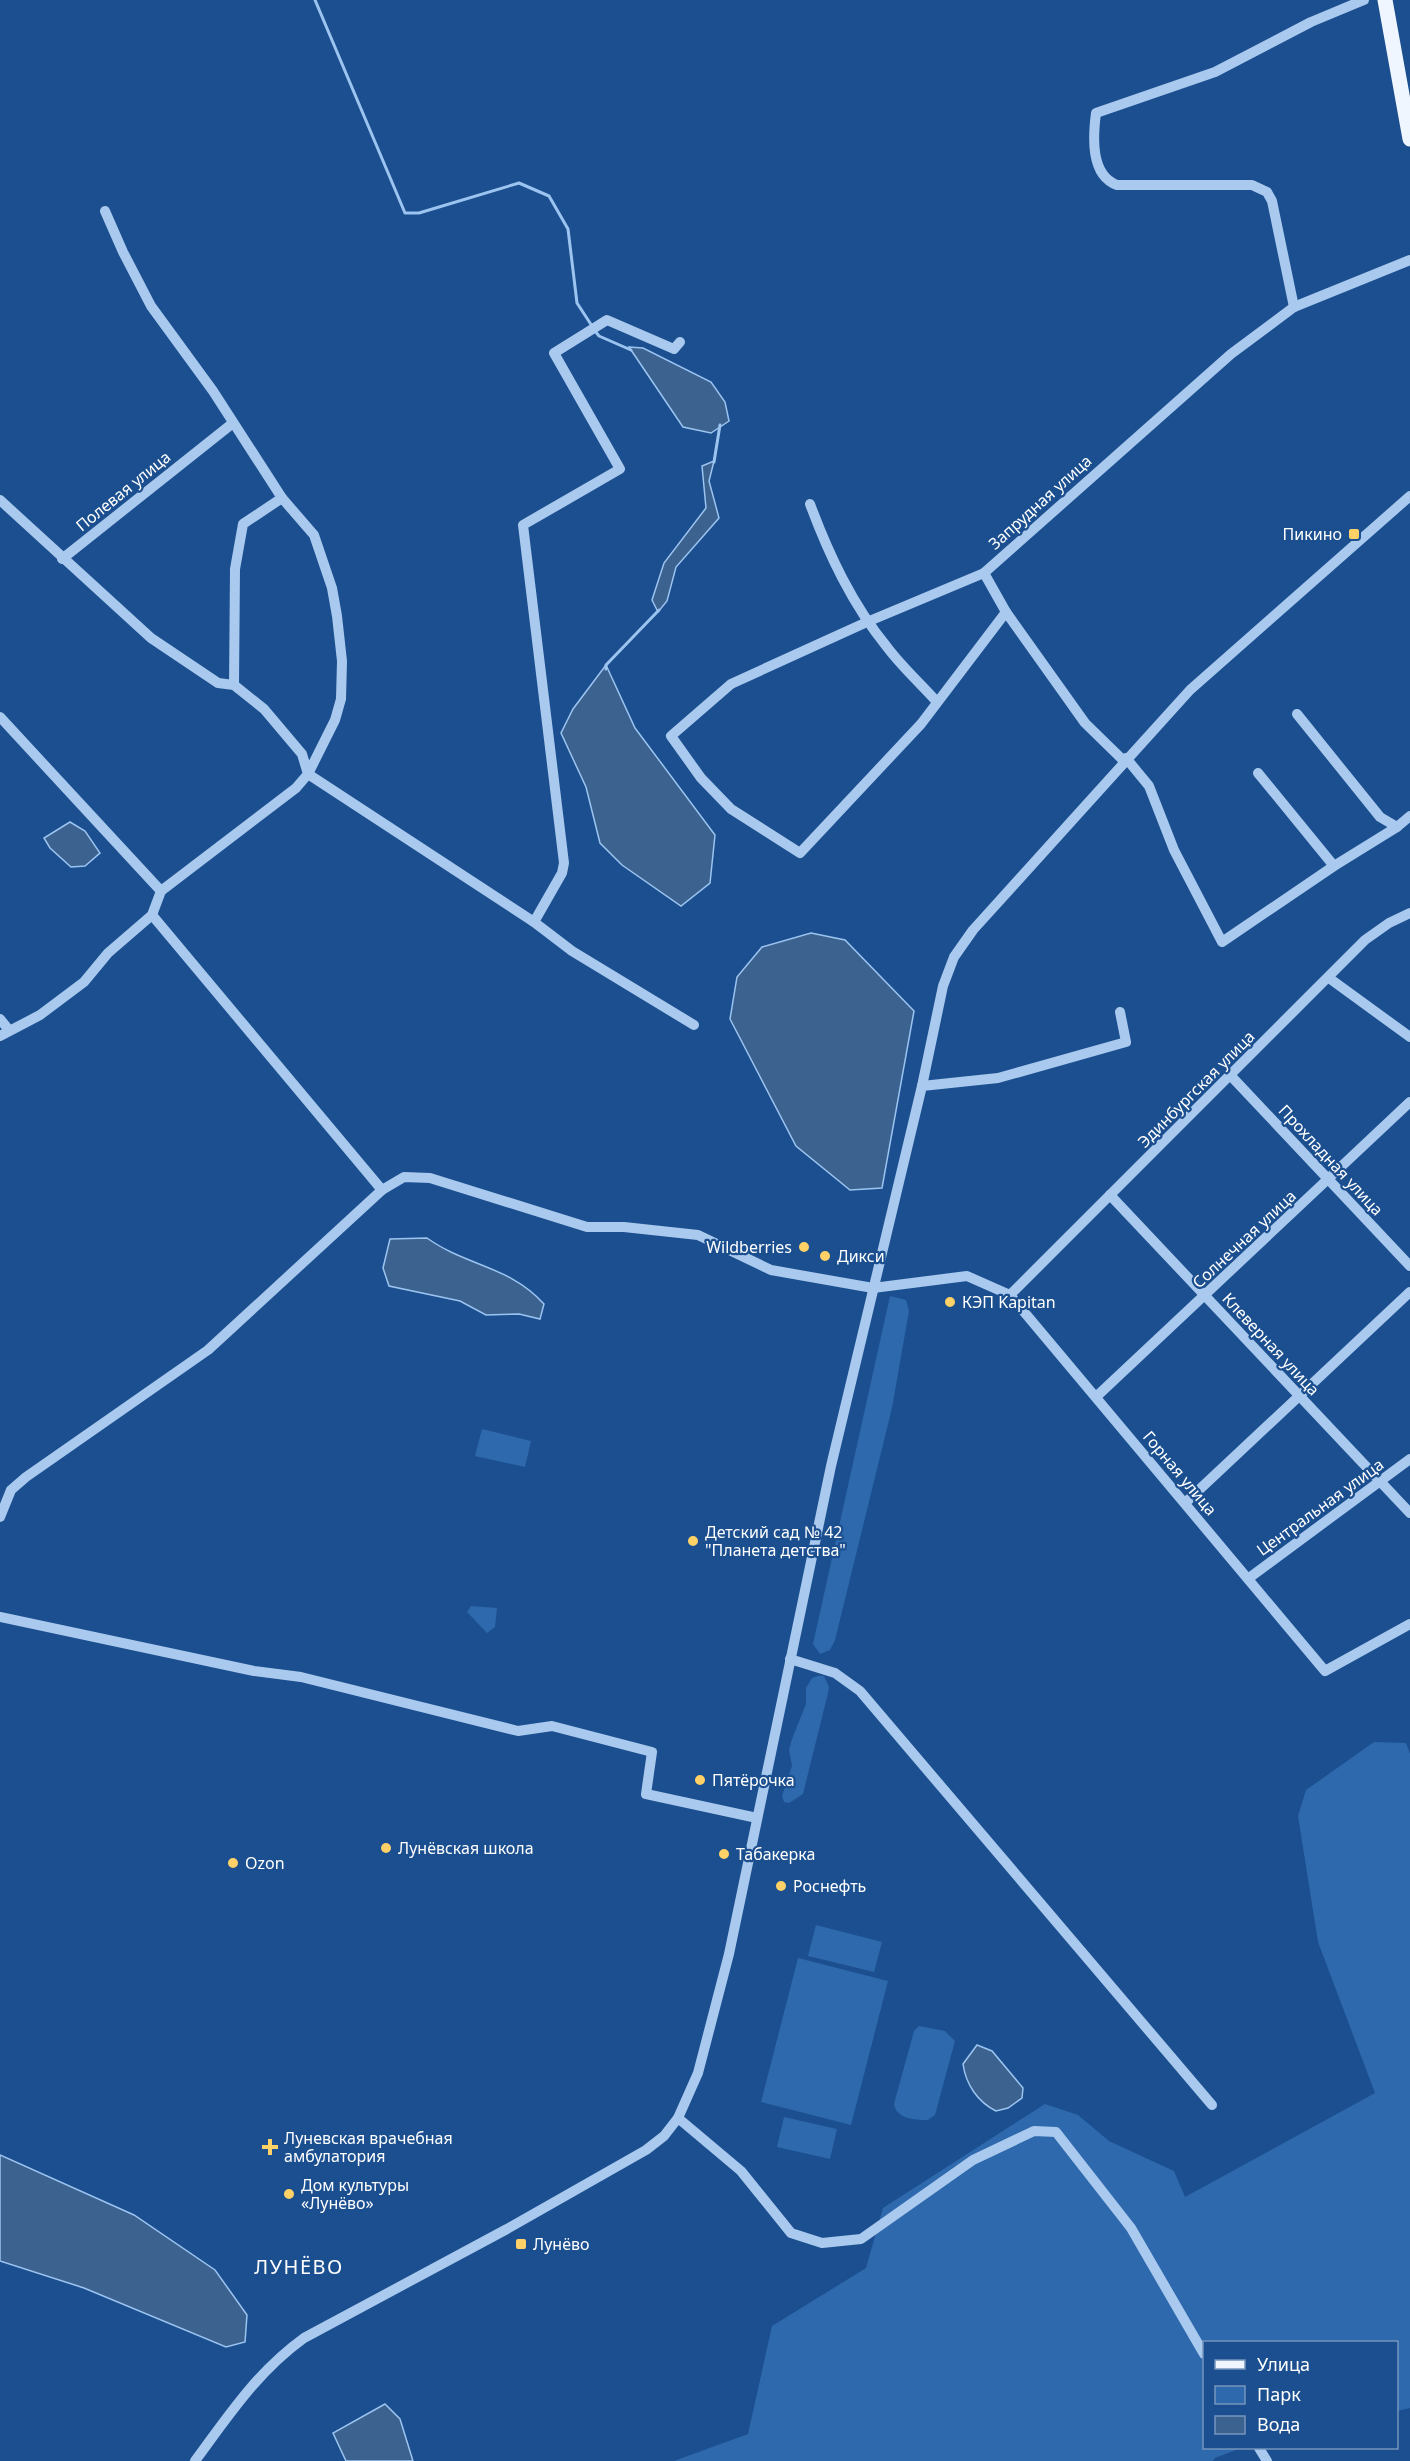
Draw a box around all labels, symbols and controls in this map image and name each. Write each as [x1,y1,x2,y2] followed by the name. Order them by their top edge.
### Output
[71,446,175,536] street label: Полевая улица
[984,450,1096,554] street label: Запрудная улица
[1283,523,1342,545] place label: Пикино
[1347,527,1361,541] marker: Пикино
[1133,1026,1259,1152] street label: Эдинбургская улица
[1274,1100,1388,1220] street label: Прохладная улица
[1187,1185,1301,1293] street label: Солнечная улица
[706,1236,792,1258] place label: Wildberries
[797,1240,811,1254] marker: Wildberries
[837,1245,885,1267] place label: Дикси
[818,1249,832,1263] marker: Дикси
[1218,1288,1324,1400] street label: Клеверная улица
[962,1291,1056,1313] place label: КЭП Kapitan
[943,1295,957,1309] marker: КЭП Kapitan
[1138,1426,1222,1520] street label: Горная улица
[1252,1453,1388,1561] street label: Центральная улица
[705,1521,846,1561] place label: Детский сад № 42 "Планета детства"
[686,1534,700,1548] marker: Детский сад № 42 "Планета детства"
[712,1769,795,1791] place label: Пятёрочка
[693,1773,707,1787] marker: Пятёрочка
[398,1837,534,1859] place label: Лунёвская школа
[379,1841,393,1855] marker: Лунёвская школа
[736,1843,815,1865] place label: Табакерка
[717,1847,731,1861] marker: Табакерка
[245,1852,285,1874] place label: Ozon
[226,1856,240,1870] marker: Ozon
[793,1875,866,1897] place label: Роснефть
[774,1879,788,1893] marker: Роснефть
[284,2127,453,2167] place label: Луневская врачебная амбулатория
[261,2138,279,2156] marker: Луневская врачебная амбулатория
[301,2174,409,2214] place label: Дом культуры «Лунёво»
[282,2187,296,2201] marker: Дом культуры «Лунёво»
[533,2233,589,2255] place label: Лунёво
[514,2237,528,2251] marker: Лунёво
[254,2253,344,2280] district label: ЛУНЁВО
[1203,2341,1398,2449] legend
[1257,2352,1310,2376] text: Улица
[1257,2382,1301,2406] text: Парк
[1257,2412,1300,2436] text: Вода

